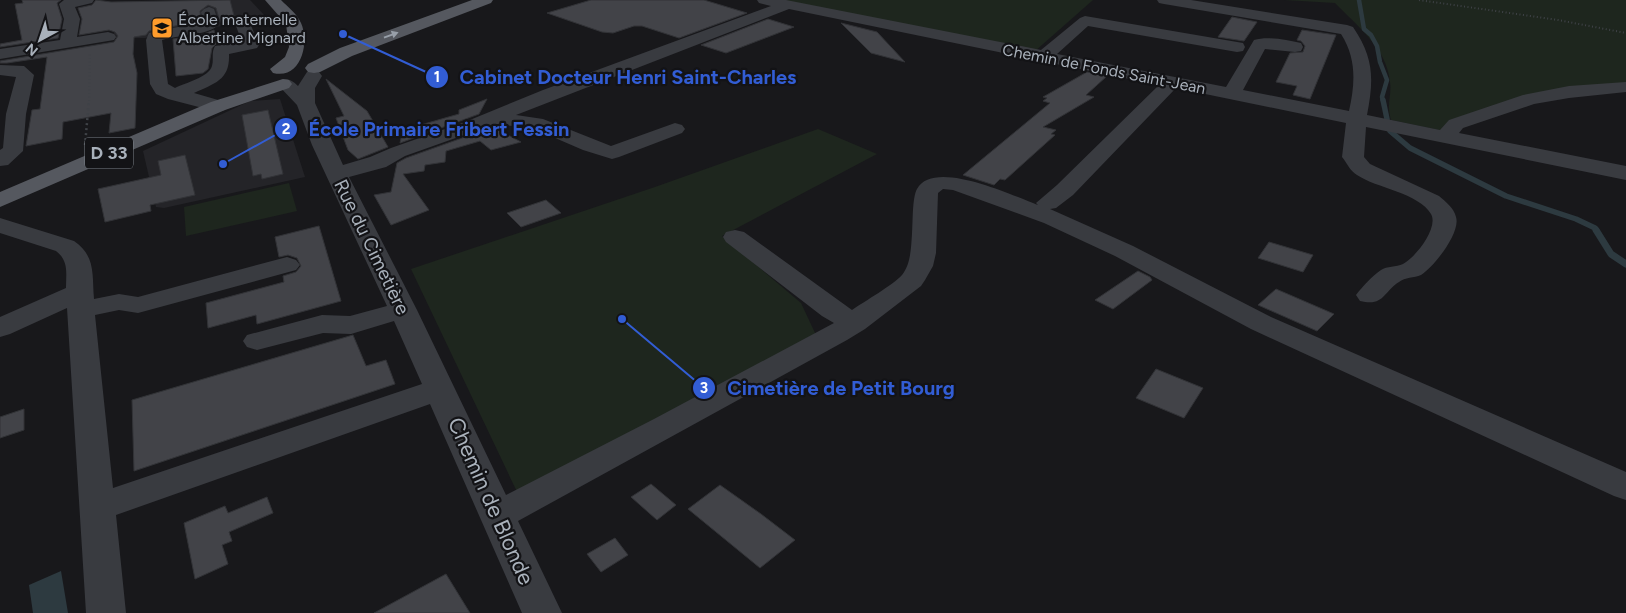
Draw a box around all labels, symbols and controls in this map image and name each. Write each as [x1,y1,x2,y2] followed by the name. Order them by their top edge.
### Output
[178,10,306,47] place label: École maternelle Albertine Mignard
[15,15,65,65] north arrow
[150,16,174,40] school or university icon: École maternelle Albertine Mignard
[384,31,399,39] one-way arrow
[22,40,42,60] text: N
[1001,40,1207,98] street label: Chemin de Fonds Saint-Jean
[424,59,806,94] callout: Cabinet Docteur Henri Saint-Charles
[460,65,796,89] text: Cabinet Docteur Henri Saint-Charles
[434,68,440,86] text: 1
[274,111,580,146] callout: École Primaire Fribert Fessin
[309,117,569,141] text: École Primaire Fribert Fessin
[282,120,291,138] text: 2
[85,138,133,168] road number: D 33
[329,176,415,318] street label: Rue du Cimetière
[692,370,965,405] callout: Cimetière de Petit Bourg
[727,376,955,400] text: Cimetière de Petit Bourg
[700,379,708,397] text: 3
[442,413,540,589] street label: Chemin de Blonde

